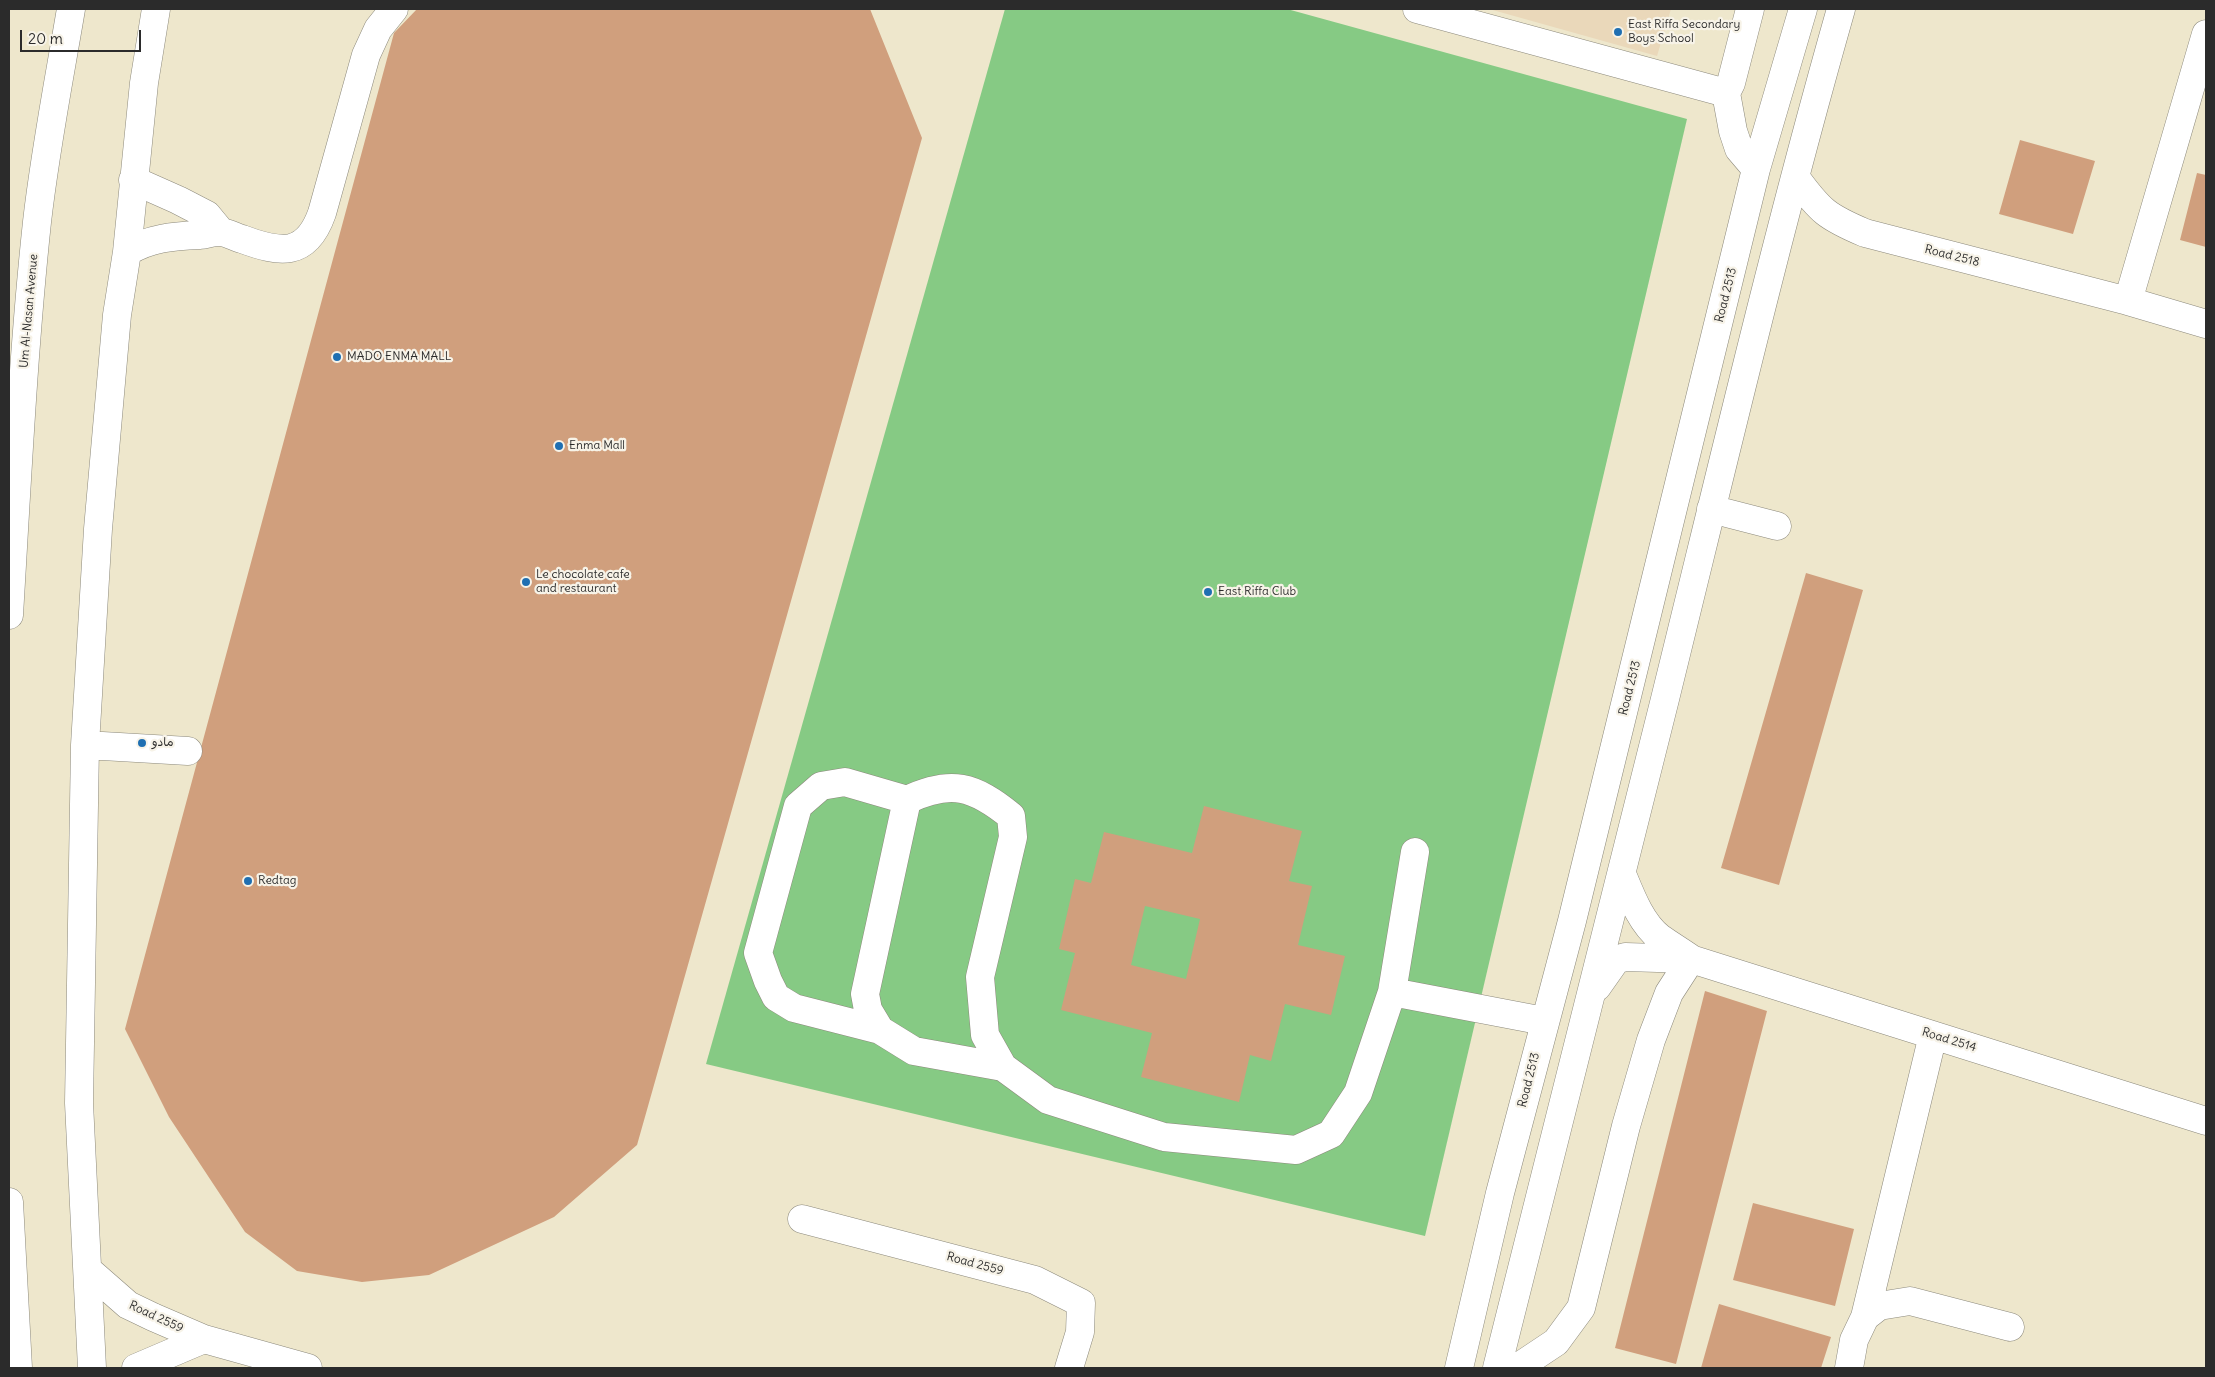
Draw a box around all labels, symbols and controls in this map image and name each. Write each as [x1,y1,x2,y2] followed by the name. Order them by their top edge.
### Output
[1628,18,1740,46] place label: East Riffa Secondary Boys School
[22,20,144,52] scale bar
[1612,26,1624,38] marker: East Riffa Secondary Boys School
[28,29,63,48] text: 20 m
[1923,242,1981,270] street label: Road 2518
[17,253,41,369] street label: Um Al-Nasan Avenue
[1712,266,1740,324] street label: Road 2513
[347,350,451,364] place label: MADO ENMA MALL
[331,351,343,363] marker: MADO ENMA MALL
[569,439,625,453] place label: Enma Mall
[553,440,565,452] marker: Enma Mall
[536,568,630,596] place label: Le chocolate cafe and restaurant
[520,576,532,588] marker: Le chocolate cafe and restaurant
[1218,585,1296,599] place label: East Riffa Club
[1202,586,1214,598] marker: East Riffa Club
[1616,659,1644,717] street label: Road 2513
[152,736,174,750] place label: مادو
[136,737,148,749] marker: مادو
[258,874,296,888] place label: Redtag
[242,875,254,887] marker: Redtag
[1920,1025,1978,1055] street label: Road 2514
[1515,1051,1543,1109] street label: Road 2513
[945,1250,1005,1278] street label: Road 2559
[127,1298,185,1336] street label: Road 2559

